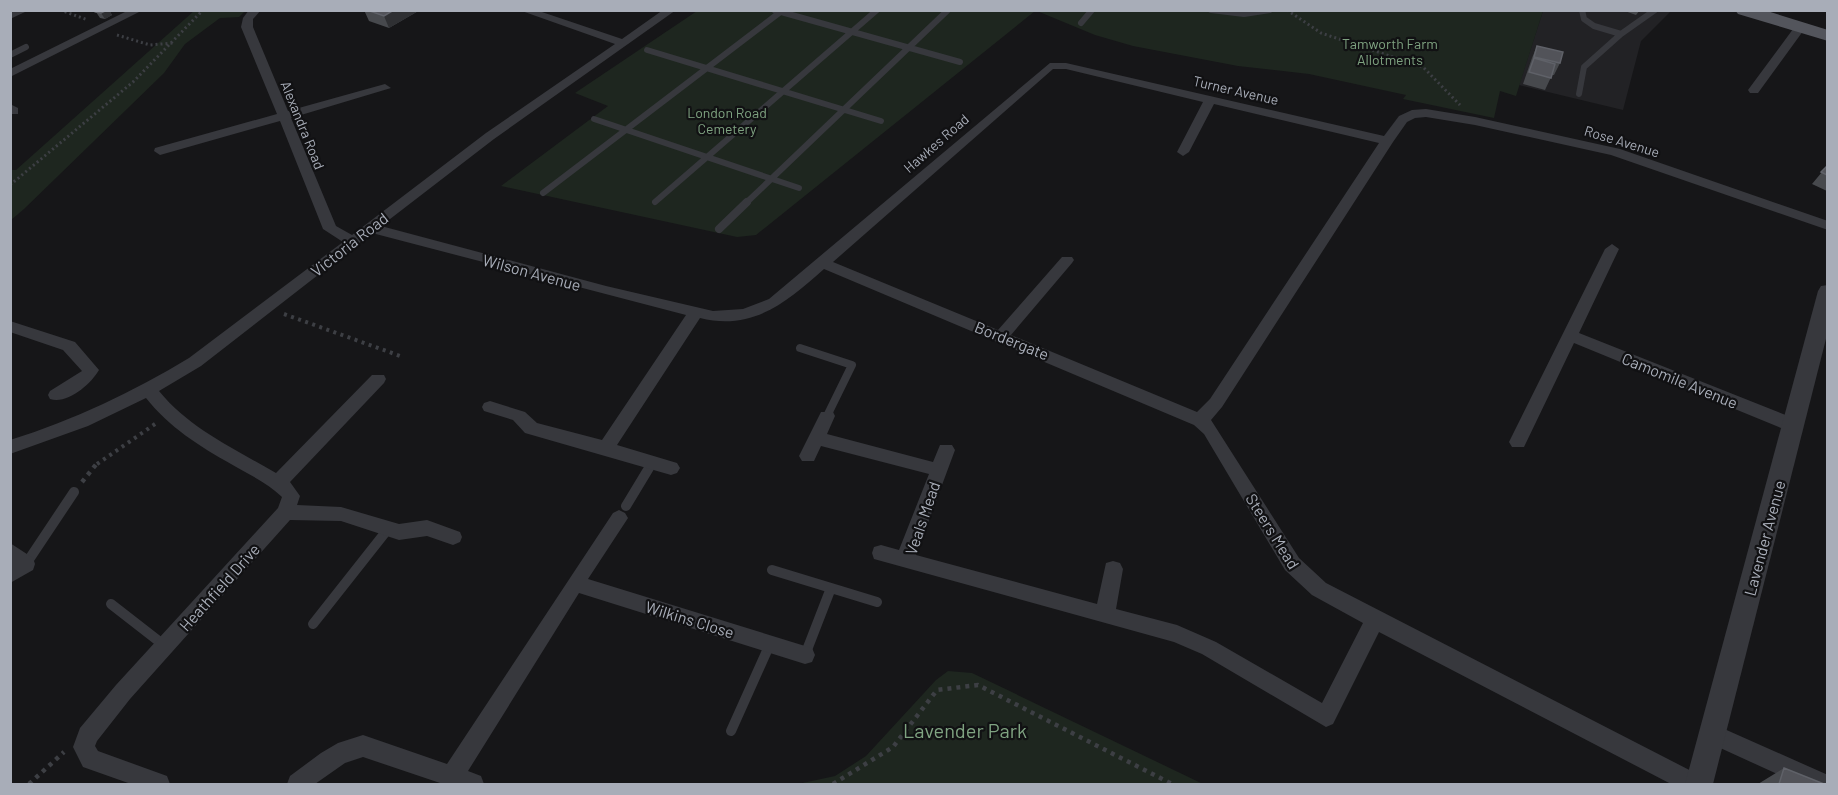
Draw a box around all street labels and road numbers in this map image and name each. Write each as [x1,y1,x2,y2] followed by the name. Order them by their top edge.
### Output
[1192,72,1280,108] street label: Turner Avenue
[278,78,328,172] street label: Alexandra Road
[900,110,972,176] street label: Hawkes Road
[1582,122,1662,160] street label: Rose Avenue
[307,208,391,280] street label: Victoria Road
[481,250,583,294] street label: Wilson Avenue
[972,317,1052,363] street label: Bordergate
[1619,348,1741,412] street label: Camomile Avenue
[1739,478,1789,598] street label: Lavender Avenue
[901,479,943,557] street label: Veals Mead
[1242,490,1304,572] street label: Steers Mead
[175,539,263,635] street label: Heathfield Drive
[643,596,737,642] street label: Wilkins Close

